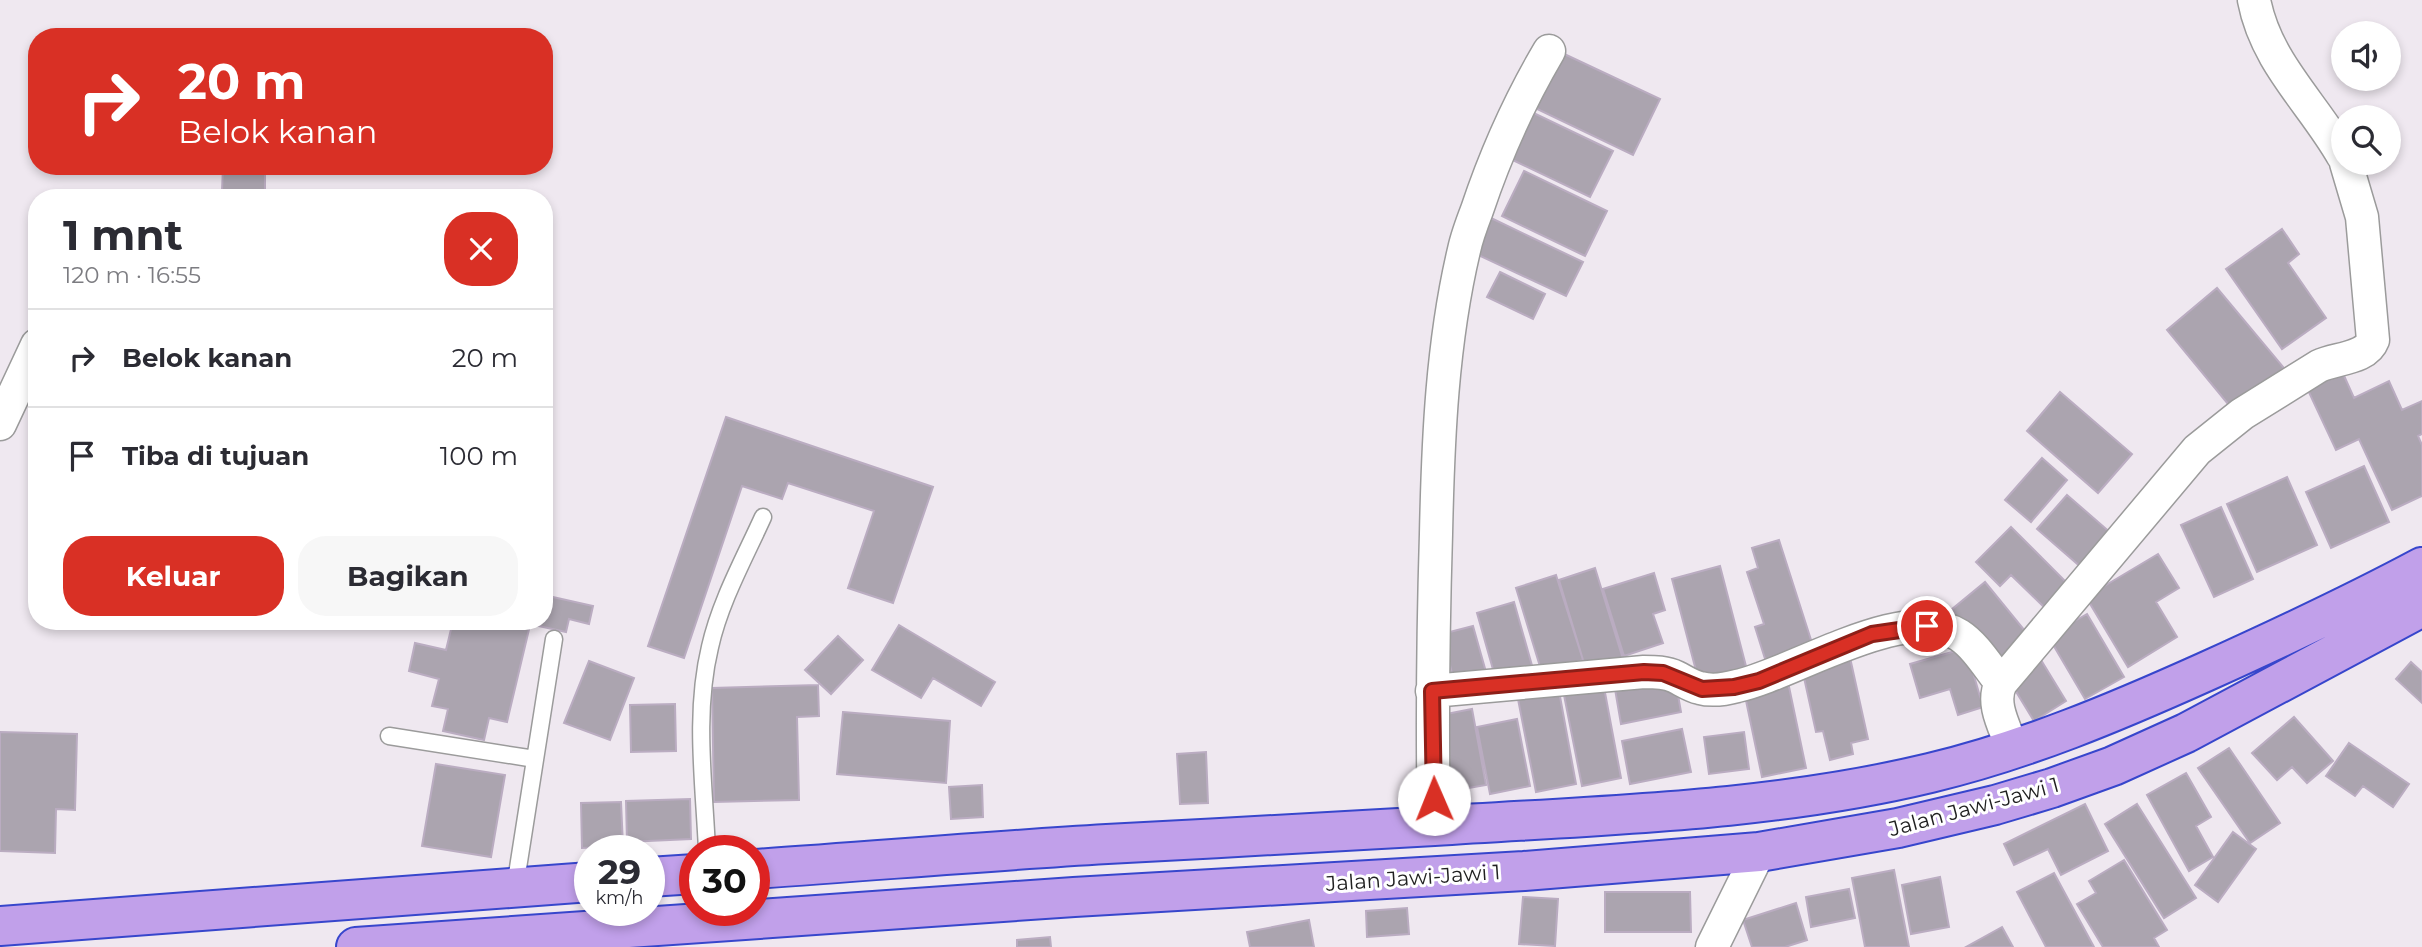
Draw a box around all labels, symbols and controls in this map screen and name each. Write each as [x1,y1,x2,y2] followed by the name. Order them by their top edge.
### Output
[2331,21,2401,175] map controls
[2331,21,2401,91] button: sound
[178,52,305,111] text: 20 m
[63,56,154,147] icon: right
[2331,105,2401,175] button: search
[178,112,378,151] text: Belok kanan
[63,209,183,261] text: 1 mnt
[444,212,518,286] button: close
[63,261,201,289] text: 120 m · 16:55
[63,339,101,377] icon: right
[122,342,292,374] text: Belok kanan
[452,342,518,374] text: 20 m
[63,437,101,475] icon: arrive
[122,440,309,472] text: Tiba di tujuan
[440,440,518,472] text: 100 m
[63,536,284,616] button: Keluar
[298,536,518,616] button: Bagikan
[1897,596,1957,656] pin
[1908,607,1946,645] icon: arrive
[1397,762,1471,836] position arrow
[1885,772,2062,841] street label: Jalan Jawi-Jawi 1
[679,835,770,926] speed limit sign: 30
[598,850,641,893] text: 29
[1324,859,1501,896] street label: Jalan Jawi-Jawi 1
[595,887,644,909] text: km/h

